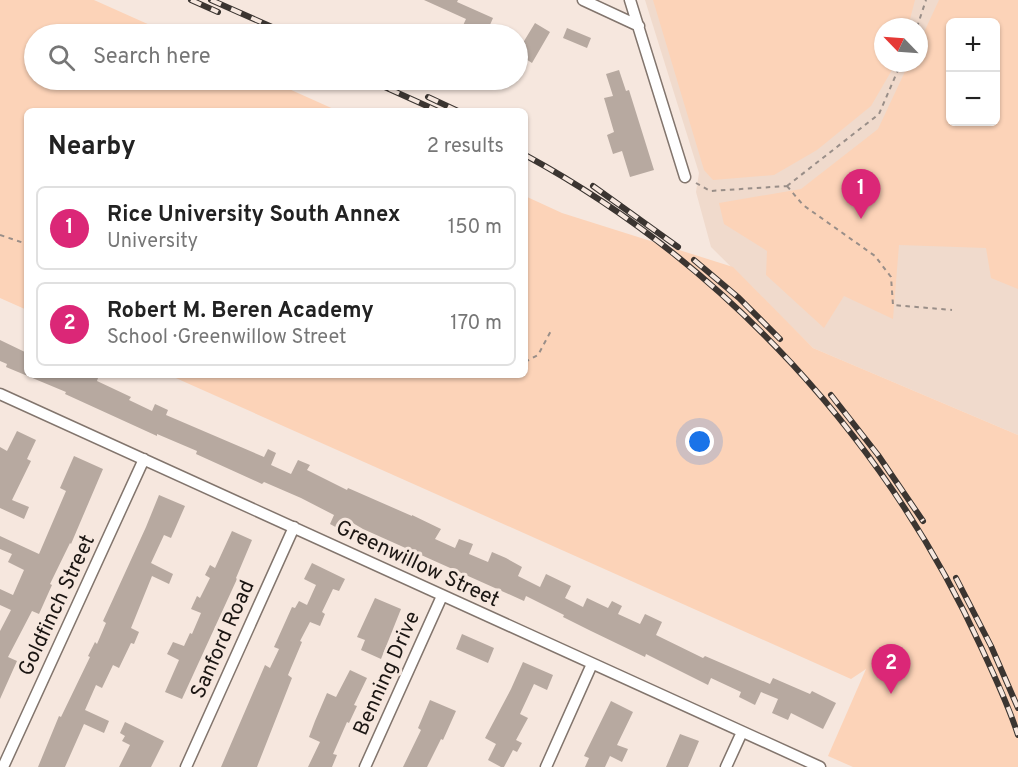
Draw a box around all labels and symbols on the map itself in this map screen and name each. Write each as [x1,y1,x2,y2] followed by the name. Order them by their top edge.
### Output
[874,18,928,72] north arrow
[842,170,880,219] pin: 1
[685,427,714,456] your location
[331,515,504,614] street label: Greenwillow Street
[13,531,102,681] street label: Goldfinch Street
[185,576,261,703] street label: Sanford Road
[348,607,427,740] street label: Benning Drive
[872,644,910,694] pin: 2

